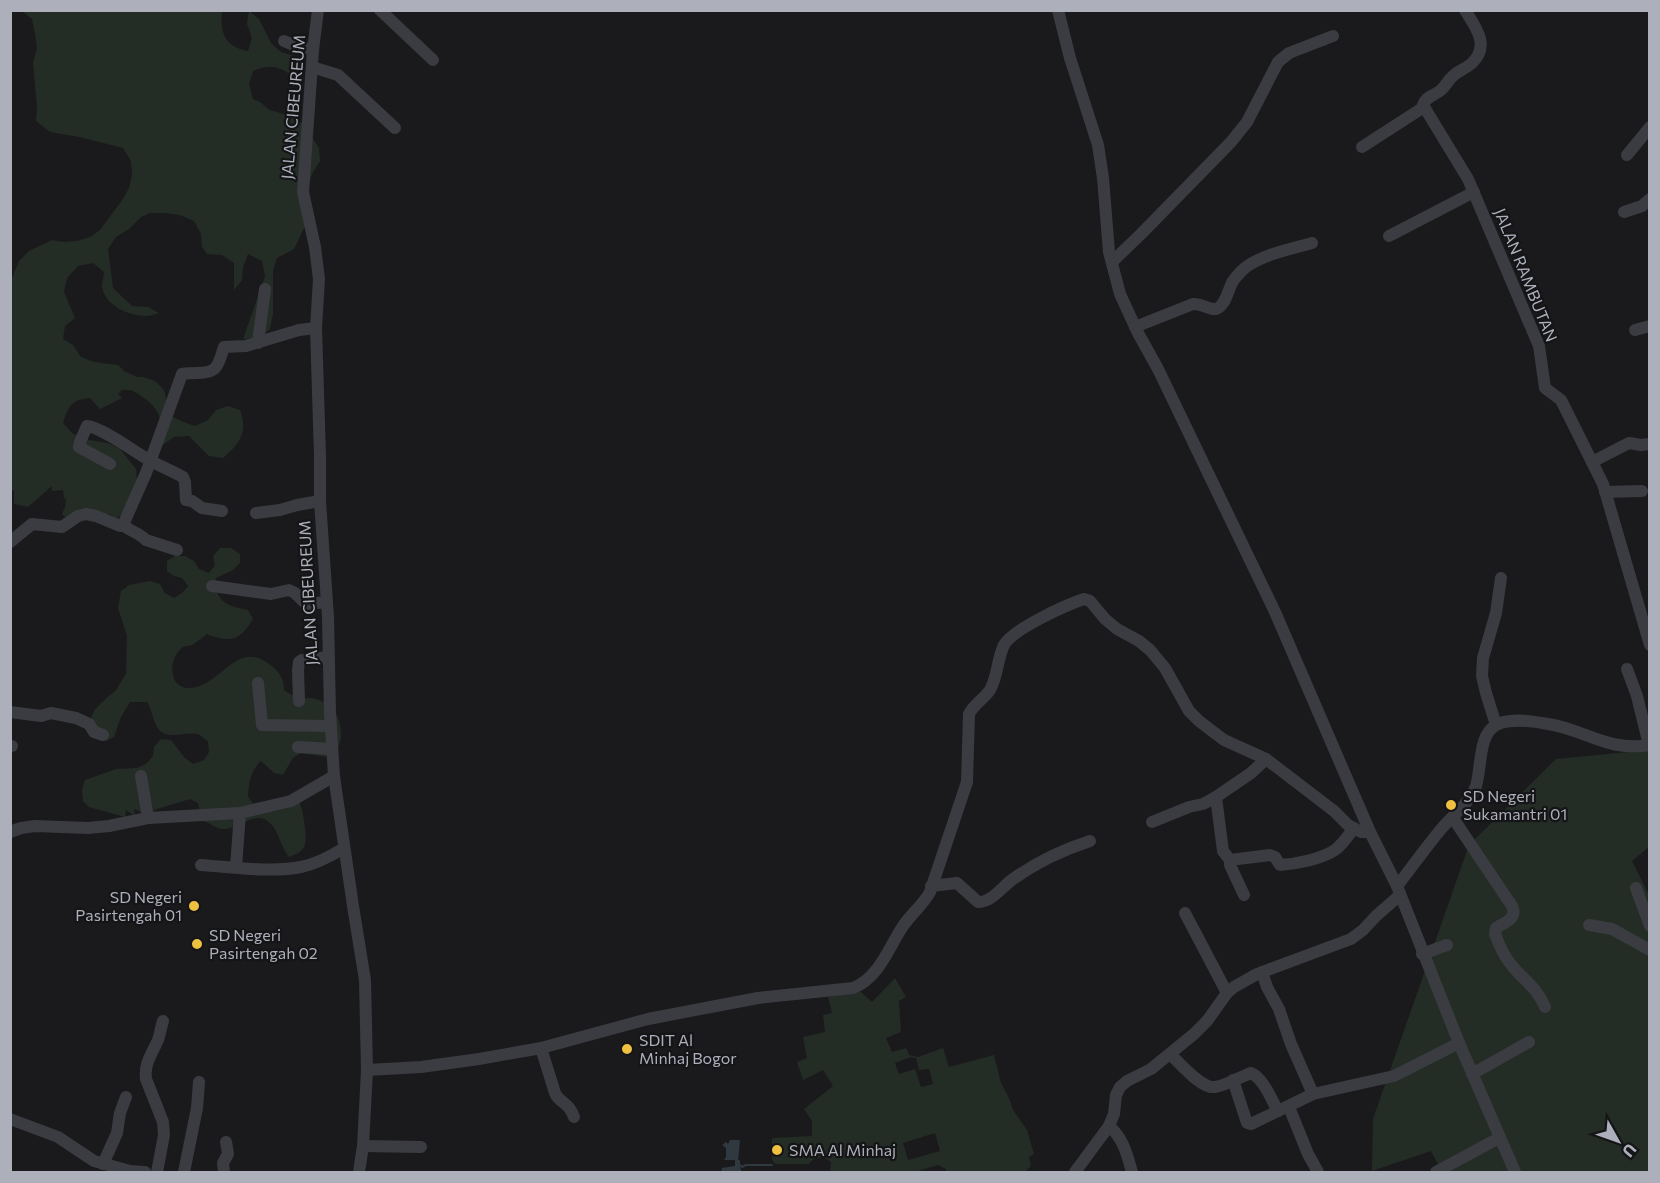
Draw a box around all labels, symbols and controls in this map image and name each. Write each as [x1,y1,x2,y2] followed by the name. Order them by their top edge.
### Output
[277,34,308,180] street label: JALAN CIBEUREUM
[1491,205,1562,344] street label: JALAN RAMBUTAN
[294,520,321,666] street label: JALAN CIBEUREUM
[1463,786,1567,823] place label: SD Negeri Sukamantri 01
[1444,798,1458,812] marker: SD Negeri Sukamantri 01
[75,887,182,924] place label: SD Negeri Pasirtengah 01
[187,899,201,913] marker: SD Negeri Pasirtengah 01
[209,925,318,962] place label: SD Negeri Pasirtengah 02
[190,937,204,951] marker: SD Negeri Pasirtengah 02
[639,1030,737,1067] place label: SDIT Al Minhaj Bogor
[620,1042,634,1056] marker: SDIT Al Minhaj Bogor
[1588,1111,1648,1171] north arrow
[789,1140,896,1159] place label: SMA Al Minhaj
[1619,1140,1641,1162] text: U
[770,1143,784,1157] marker: SMA Al Minhaj

